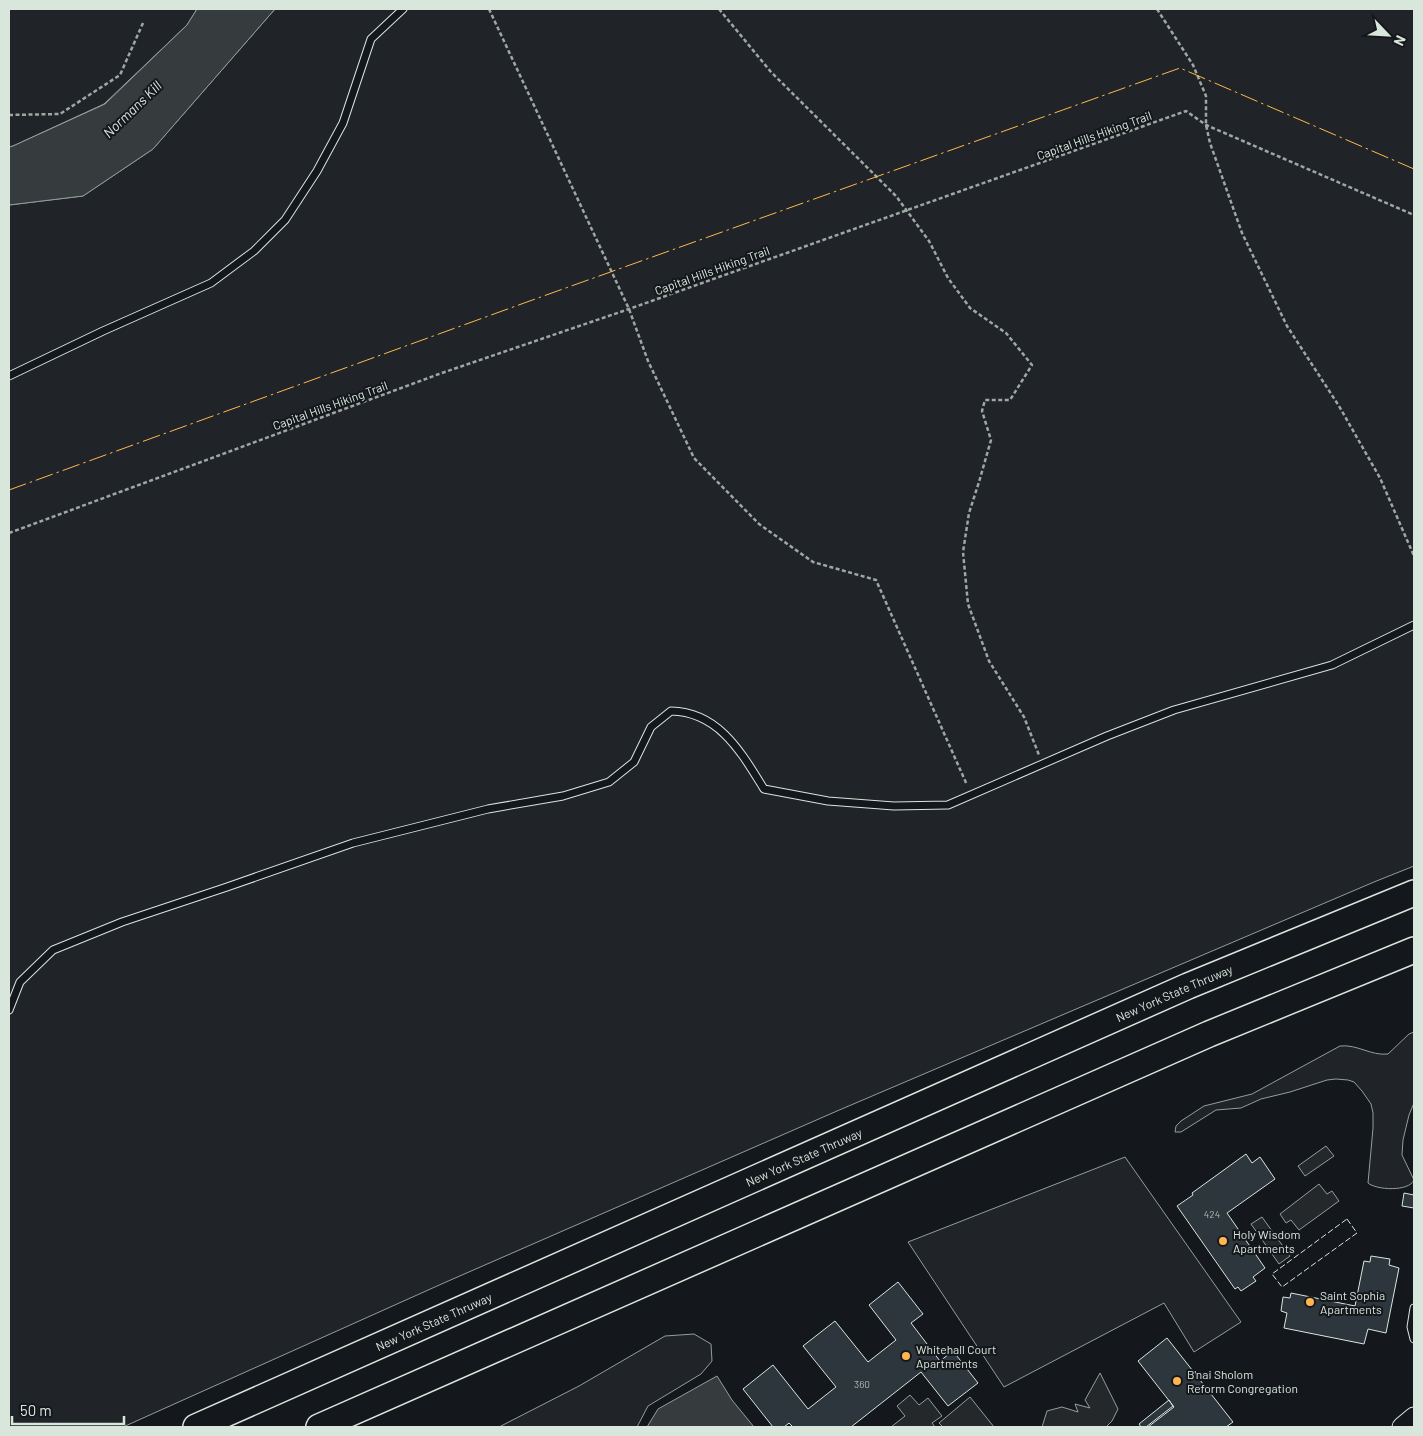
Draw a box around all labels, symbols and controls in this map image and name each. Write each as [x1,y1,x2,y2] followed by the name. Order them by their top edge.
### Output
[1363,10,1413,60] north arrow
[1391,33,1410,49] text: N
[99,77,165,141] water label: Normans Kill
[1035,108,1153,162] street label: Capital Hills Hiking Trail
[653,243,771,297] street label: Capital Hills Hiking Trail
[271,378,389,432] street label: Capital Hills Hiking Trail
[1114,961,1235,1024] street label: New York State Thruway
[743,1125,864,1189] street label: New York State Thruway
[1204,1208,1220,1220] house number: 424
[1233,1227,1301,1255] place label: Holy Wisdom Apartments
[1217,1235,1229,1247] marker: Holy Wisdom Apartments
[1320,1288,1385,1316] place label: Saint Sophia Apartments
[373,1289,494,1353] street label: New York State Thruway
[1304,1296,1316,1308] marker: Saint Sophia Apartments
[916,1342,996,1370] place label: Whitehall Court Apartments
[900,1350,912,1362] marker: Whitehall Court Apartments
[1187,1367,1298,1395] place label: B'nai Sholom Reform Congregation
[1171,1375,1183,1387] marker: B'nai Sholom Reform Congregation
[854,1378,870,1390] house number: 360
[12,1394,125,1426] scale bar
[20,1401,52,1419] text: 50 m

